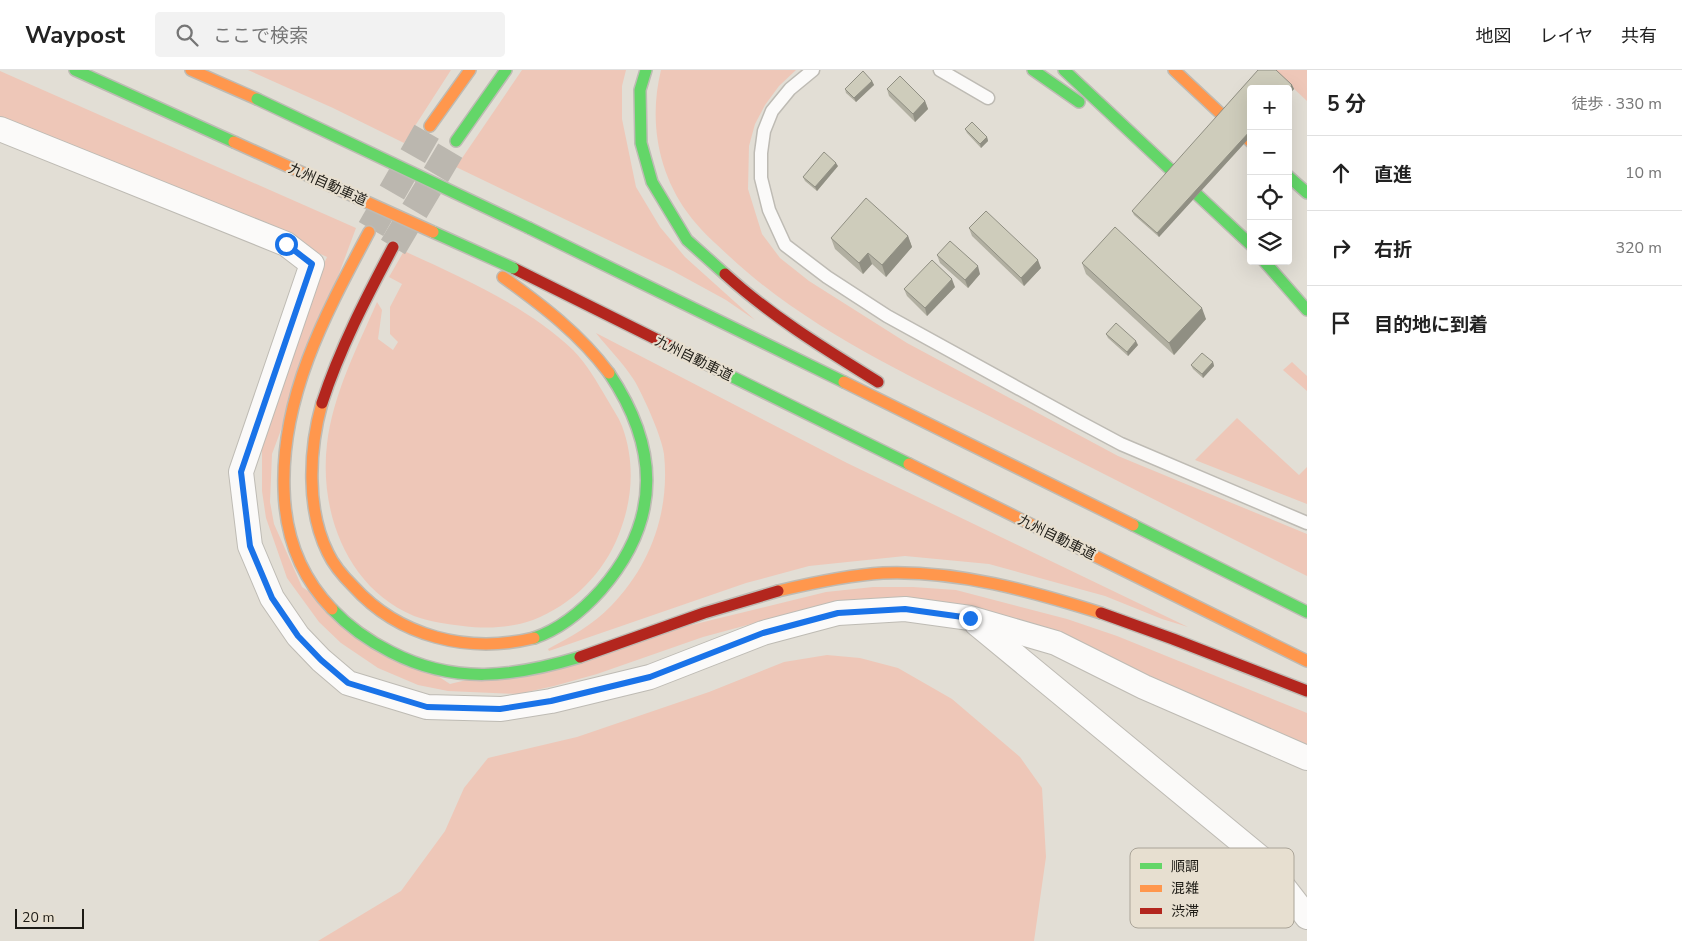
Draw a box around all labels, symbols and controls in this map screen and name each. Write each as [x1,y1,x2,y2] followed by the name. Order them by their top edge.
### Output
[155,12,505,57] search box
[25,19,125,51] text: Waypost
[173,21,201,49] icon: search
[213,23,308,49] text: ここで検索
[1476,24,1512,48] text: 地図
[1540,24,1593,48] text: レイヤ
[1621,24,1657,48] text: 共有
[1247,85,1292,265] map controls
[1247,85,1292,130] button: +
[1327,90,1366,118] text: 5 分
[1572,93,1662,115] text: 徒歩 · 330 m
[1247,130,1292,175] button: −
[286,159,370,210] street label: 九州自動車道
[1327,159,1355,187] icon: ahead
[1374,162,1412,188] text: 直進
[1625,162,1662,184] text: 10 m
[1247,175,1292,220] button: locate
[1247,220,1292,265] button: layers
[275,233,298,256] route start
[1327,234,1355,262] icon: right
[1374,237,1412,263] text: 右折
[1615,237,1662,259] text: 320 m
[1327,309,1355,337] icon: arrive
[1374,312,1488,338] text: 目的地に到着
[652,331,736,385] street label: 九州自動車道
[1015,510,1099,564] street label: 九州自動車道
[959,607,982,630] route end
[1130,848,1294,928] legend
[1171,857,1199,876] text: 順調
[1171,879,1199,898] text: 混雑
[1171,902,1199,921] text: 渋滞
[15,906,84,929] scale bar
[22,908,54,927] text: 20 m

